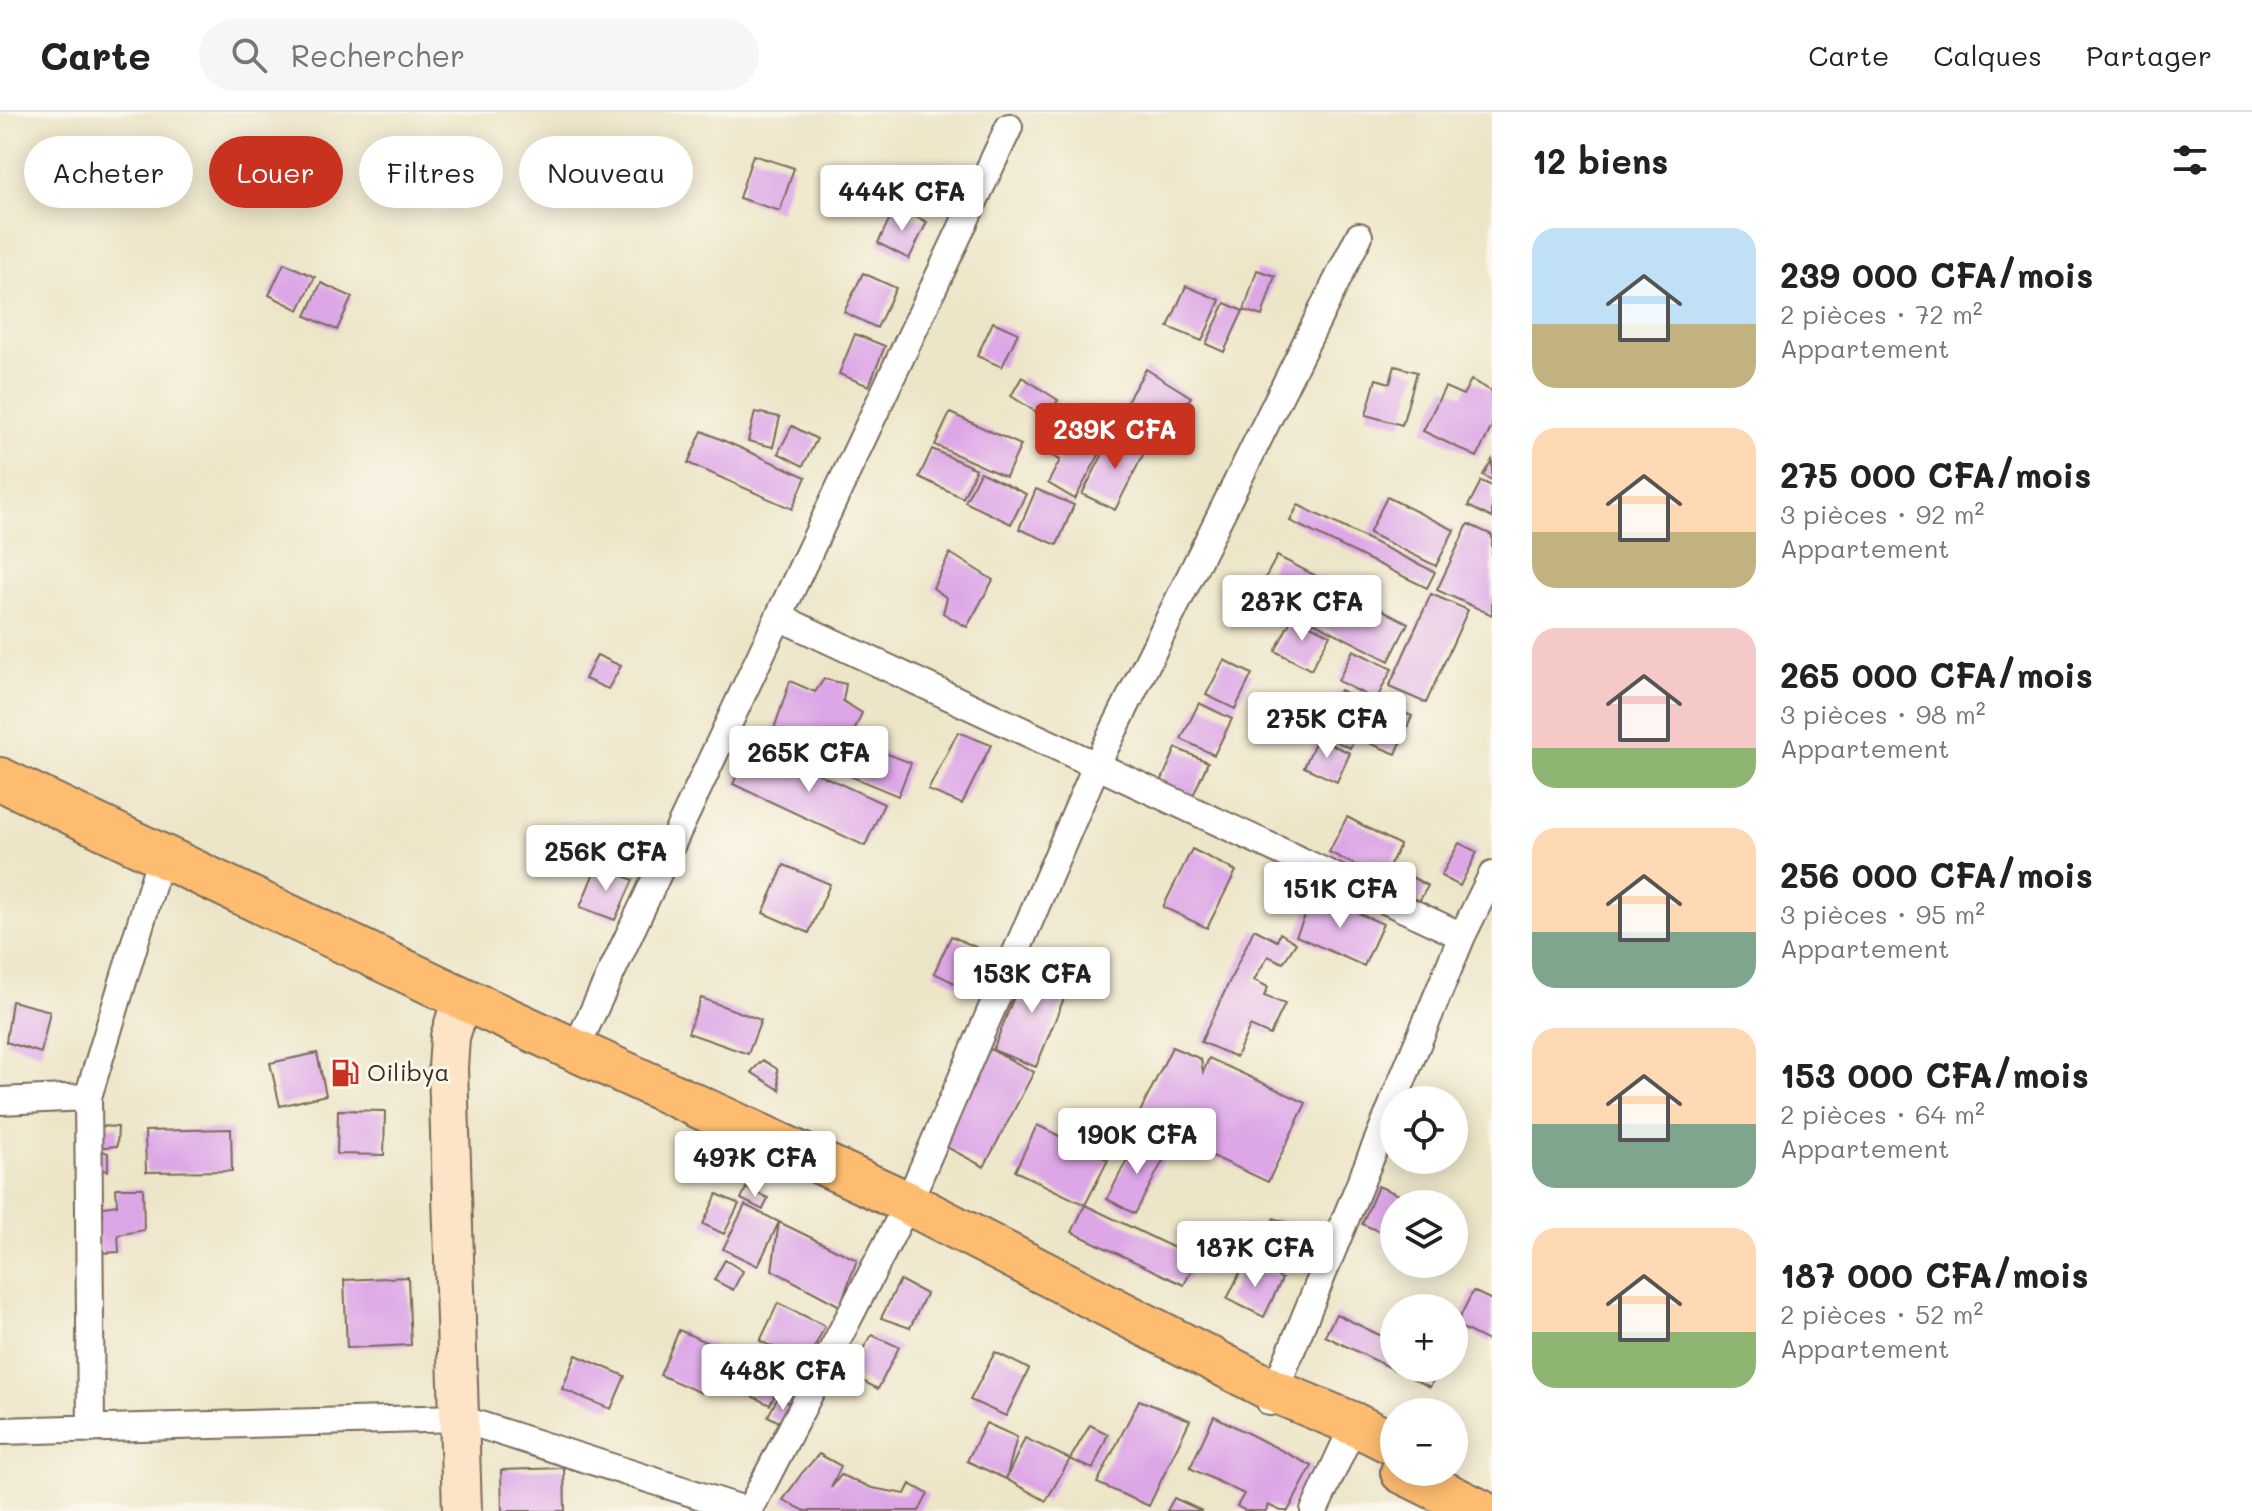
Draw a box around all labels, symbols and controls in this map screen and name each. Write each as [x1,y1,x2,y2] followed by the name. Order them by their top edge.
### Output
[199,19,759,91] search box
[40,30,151,80] text: Carte
[227,33,271,77] icon: search
[291,35,465,75] text: Rechercher
[1808,37,1889,73] text: Carte
[1933,37,2042,73] text: Calques
[2086,37,2212,73] text: Partager
[24,136,193,208] chip: Acheter
[209,136,343,208] chip: Louer
[359,136,503,208] chip: Filtres
[519,136,693,208] chip: Nouveau
[1532,138,1668,183] text: 12 biens
[2168,138,2212,182] icon: filters
[819,165,985,233] pin: 444K CFA
[838,174,966,208] text: 444K CFA
[1780,252,2093,297] text: 239 000 CFA/mois
[1596,260,1692,356] icon: home
[1780,297,1983,331] text: 2 pièces · 72 m²
[1780,331,1950,365] text: Appartement
[1032,403,1198,471] pin: 239K CFA
[1053,412,1177,446] text: 239K CFA
[1780,452,2091,497] text: 275 000 CFA/mois
[1596,460,1692,556] icon: home
[1780,497,1984,531] text: 3 pièces · 92 m²
[1780,531,1950,565] text: Appartement
[1219,575,1385,643] pin: 287K CFA
[1240,584,1364,618] text: 287K CFA
[1780,652,2093,697] text: 265 000 CFA/mois
[1596,660,1692,756] icon: home
[1244,692,1410,760] pin: 275K CFA
[1780,697,1986,731] text: 3 pièces · 98 m²
[1266,701,1388,735] text: 275K CFA
[726,726,892,794] pin: 265K CFA
[1780,731,1950,765] text: Appartement
[747,735,871,769] text: 265K CFA
[523,825,689,893] pin: 256K CFA
[544,834,668,868] text: 256K CFA
[1780,852,2093,897] text: 256 000 CFA/mois
[1596,860,1692,956] icon: home
[1257,862,1423,930] pin: 151K CFA
[1282,871,1398,905] text: 151K CFA
[1780,897,1985,931] text: 3 pièces · 95 m²
[1780,931,1950,965] text: Appartement
[949,947,1115,1015] pin: 153K CFA
[972,956,1092,990] text: 153K CFA
[1780,1052,2089,1097] text: 153 000 CFA/mois
[367,1056,450,1087] place label: Oilibya
[330,1058,360,1088] fuel station icon: Oilibya
[1596,1060,1692,1156] icon: home
[1380,1086,1468,1486] map controls
[1380,1086,1468,1174] button: locate
[1780,1097,1985,1131] text: 2 pièces · 64 m²
[1054,1108,1220,1176] pin: 190K CFA
[1076,1117,1198,1151] text: 190K CFA
[672,1131,838,1199] pin: 497K CFA
[1780,1131,1950,1165] text: Appartement
[693,1140,817,1174] text: 497K CFA
[1380,1190,1468,1278] button: layers
[1172,1221,1338,1289] pin: 187K CFA
[1195,1230,1315,1264] text: 187K CFA
[1780,1252,2089,1297] text: 187 000 CFA/mois
[1596,1260,1692,1356] icon: home
[1380,1294,1468,1382] button: +
[1780,1297,1983,1331] text: 2 pièces · 52 m²
[1780,1331,1950,1365] text: Appartement
[700,1344,866,1412] pin: 448K CFA
[719,1353,847,1387] text: 448K CFA
[1380,1398,1468,1486] button: −

